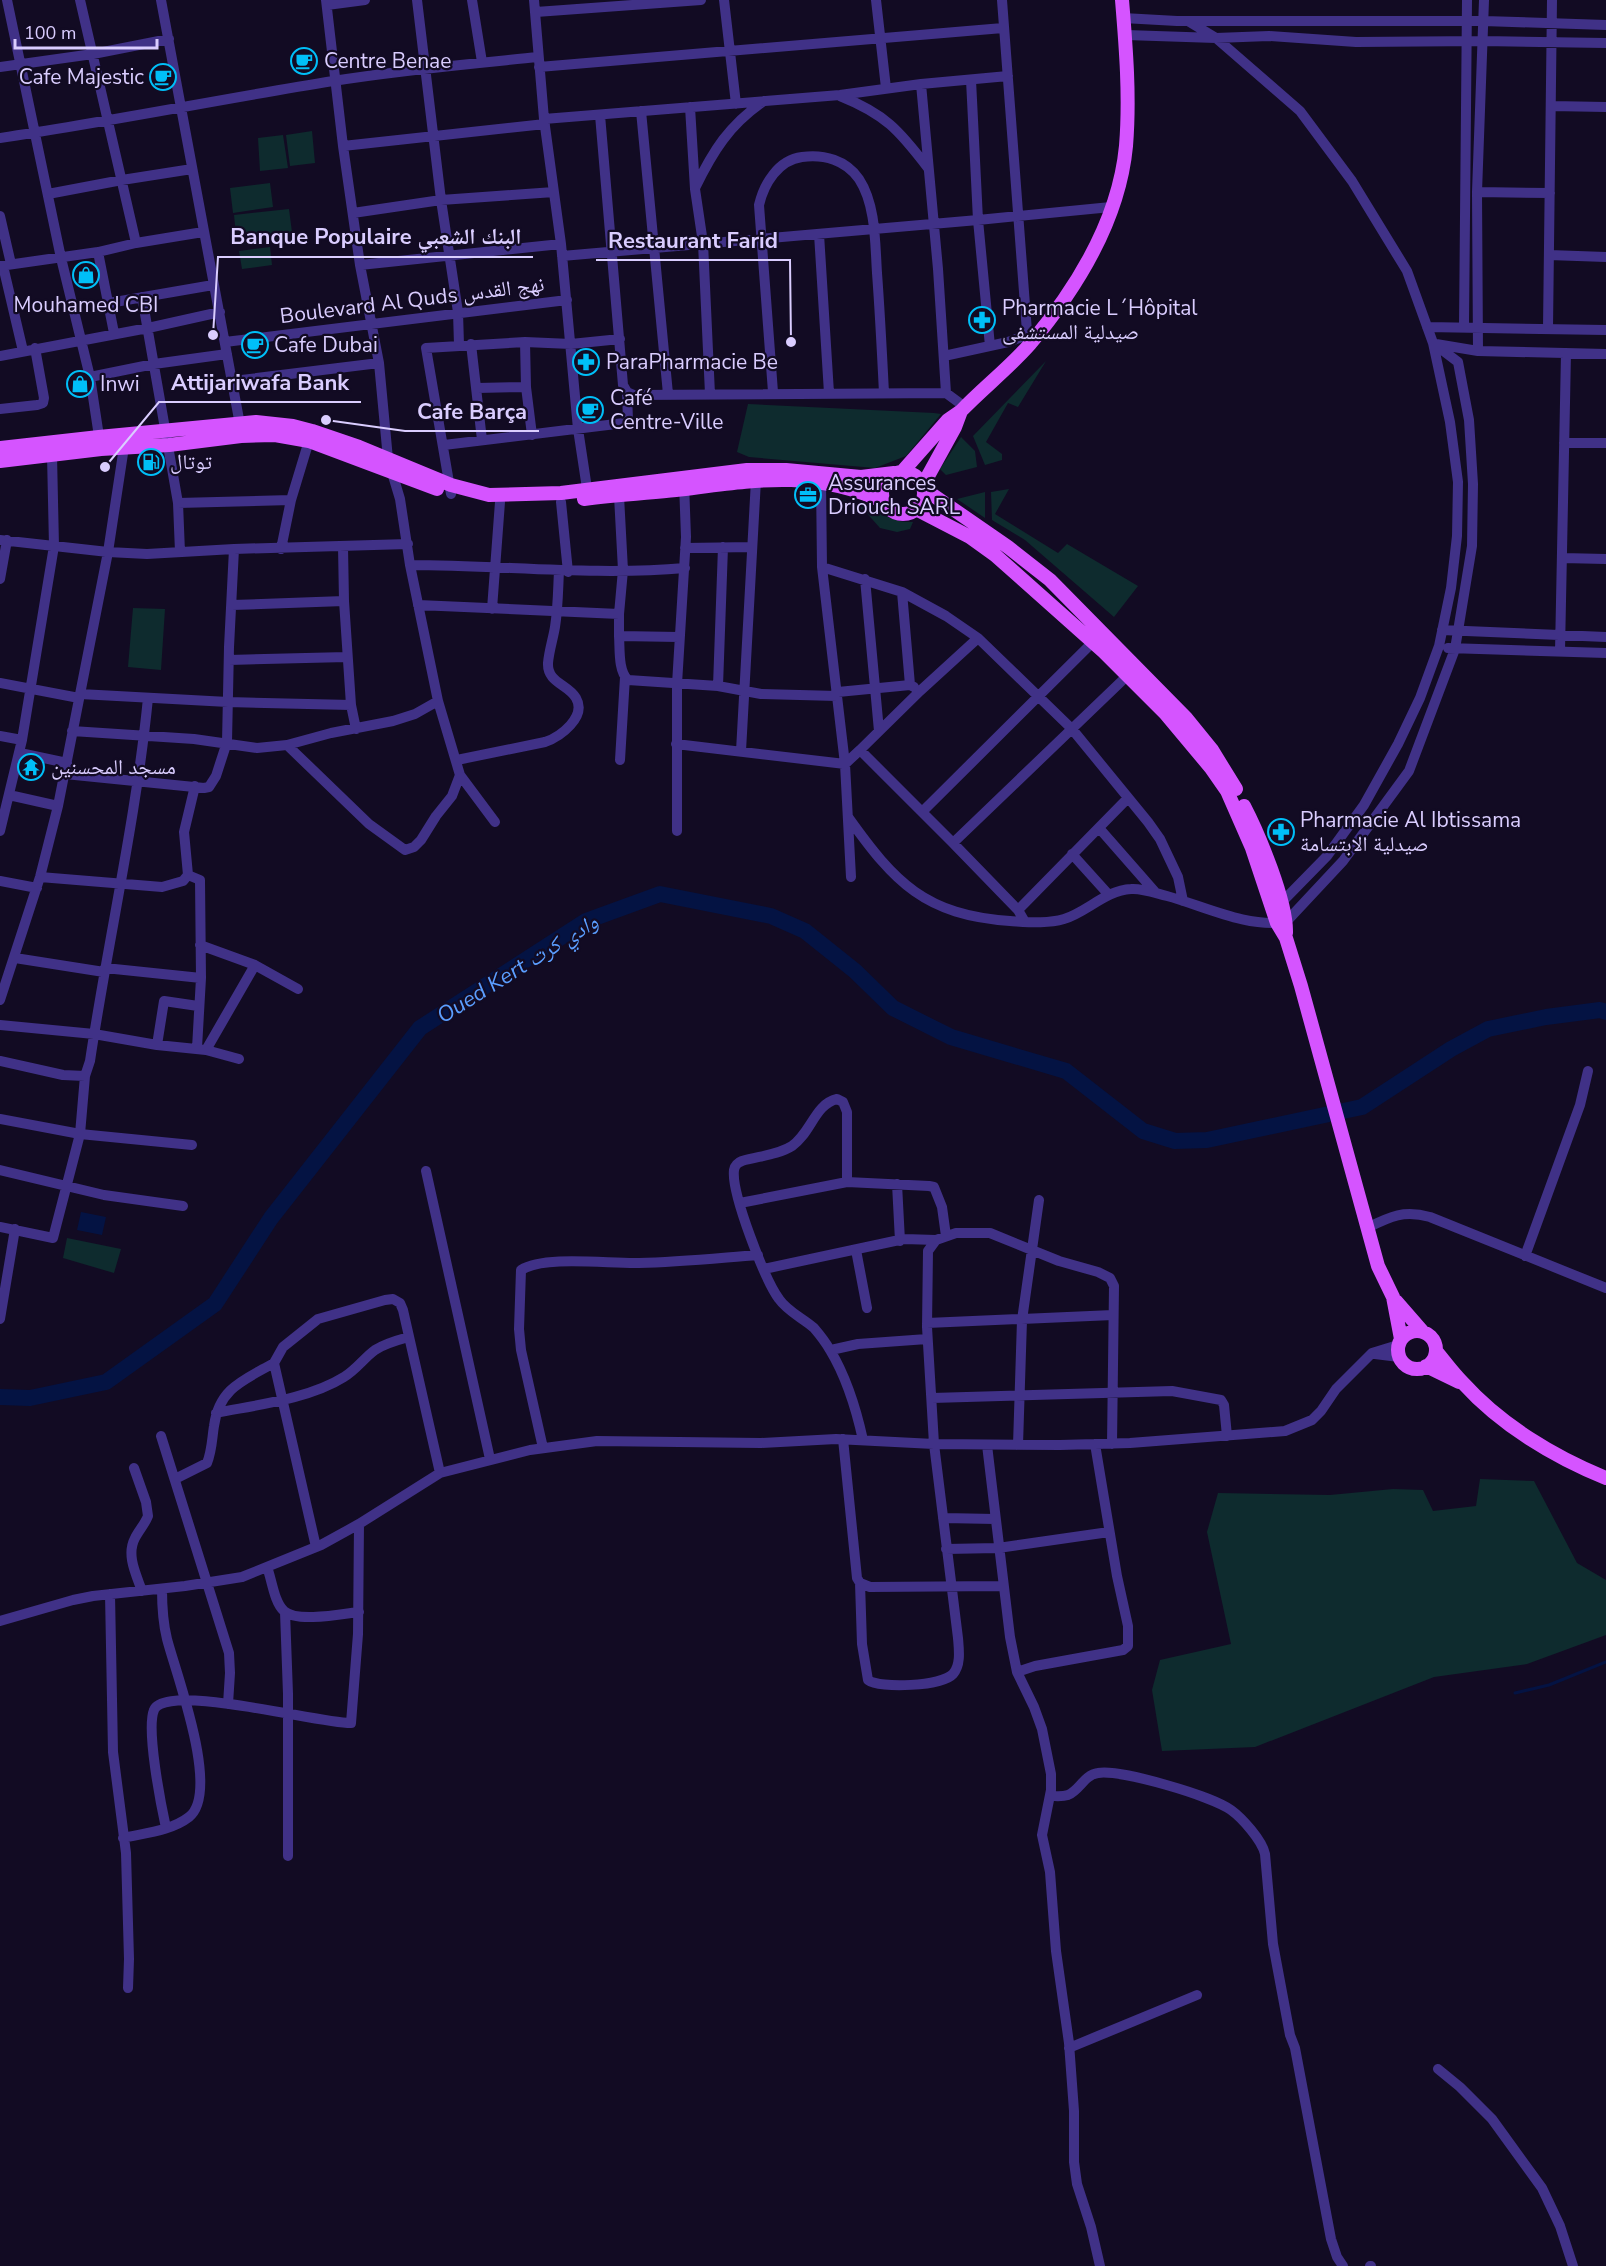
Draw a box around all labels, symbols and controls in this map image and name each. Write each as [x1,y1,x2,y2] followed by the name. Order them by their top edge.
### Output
[15,12,158,50] scale bar
[24,21,76,45] text: 100 m
[289,46,319,76] cafe icon: Centre Benae
[324,47,451,75] place label: Centre Benae
[148,62,178,92] cafe icon: Cafe Majestic
[19,63,144,91] place label: Cafe Majestic
[218,217,533,257] callout: Banque Populaire البنك الشعبي
[596,220,790,260] callout: Restaurant Farid
[230,222,522,253] text: Banque Populaire البنك الشعبي
[608,226,778,256] text: Restaurant Farid
[71,260,101,290] shop icon: Mouhamed CBI
[278,270,546,330] street label: Boulevard Al Quds نهج القدس
[14,291,158,319] place label: Mouhamed CBI
[1002,294,1198,346] place label: Pharmacie L´Hôpital صيدلية المستشفى
[967,305,997,335] pharmacy icon: Pharmacie L´Hôpital صيدلية المستشفى
[240,330,270,360] cafe icon: Cafe Dubai
[274,331,378,359] place label: Cafe Dubai
[571,347,601,377] pharmacy icon: ParaPharmacie Be
[606,348,778,376] place label: ParaPharmacie Be
[159,362,361,402] callout: Attijariwafa Bank
[171,368,350,398] text: Attijariwafa Bank
[65,369,95,399] shop icon: Inwi
[100,370,140,398] place label: Inwi
[610,384,723,436] place label: Café Centre-Ville
[405,391,539,431] callout: Cafe Barça
[575,395,605,425] cafe icon: Café Centre-Ville
[417,397,527,427] text: Cafe Barça
[136,447,166,477] fuel station icon: توتال
[170,448,212,476] place label: توتال
[828,469,961,521] place label: Assurances Driouch SARL
[793,480,823,510] office icon: Assurances Driouch SARL
[16,752,46,782] temple icon: مسجد المحسنين
[51,753,176,781] place label: مسجد المحسنين
[1300,806,1521,858] place label: Pharmacie Al Ibtissama صيدلية الابتسامة
[1266,817,1296,847] pharmacy icon: Pharmacie Al Ibtissama صيدلية الابتسامة
[431,907,605,1032] water label: Oued Kert وادي كرت

